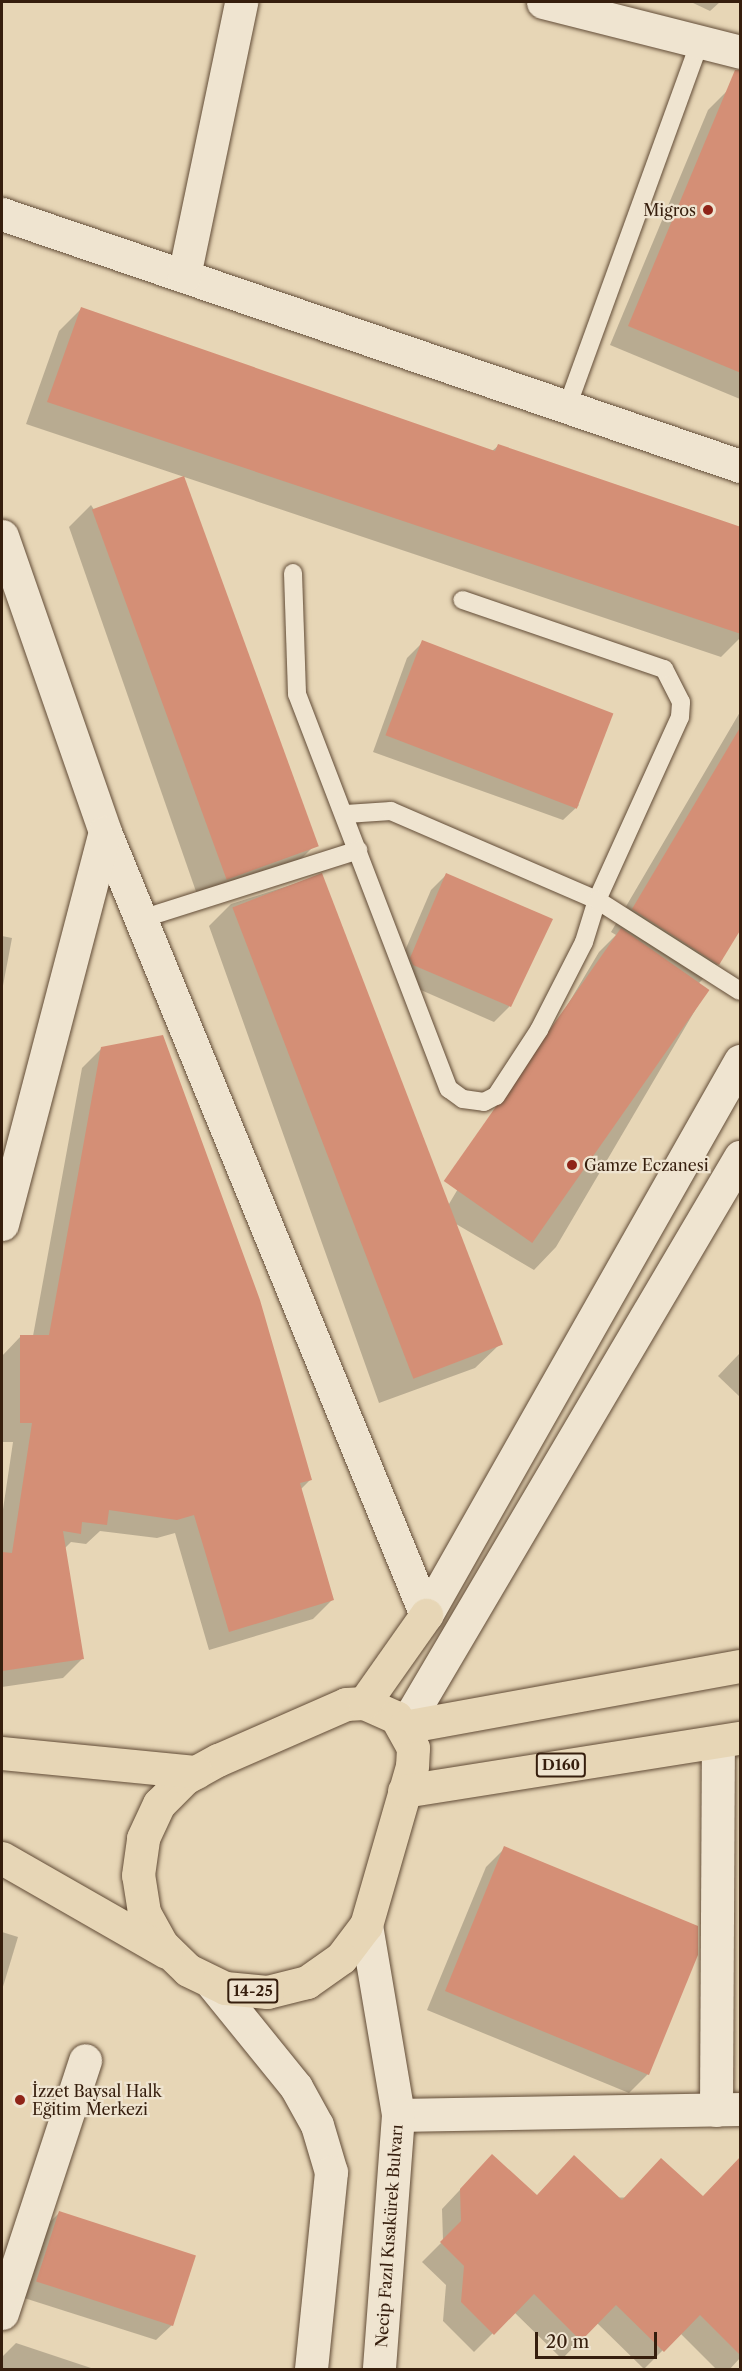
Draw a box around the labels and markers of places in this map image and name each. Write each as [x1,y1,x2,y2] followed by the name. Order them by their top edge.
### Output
[643,200,696,220] place label: Migros
[701,203,715,217] marker: Migros
[584,1155,709,1175] place label: Gamze Eczanesi
[565,1158,579,1172] marker: Gamze Eczanesi
[32,2081,162,2119] place label: İzzet Baysal Halk Eğitim Merkezi
[13,2093,27,2107] marker: İzzet Baysal Halk Eğitim Merkezi

